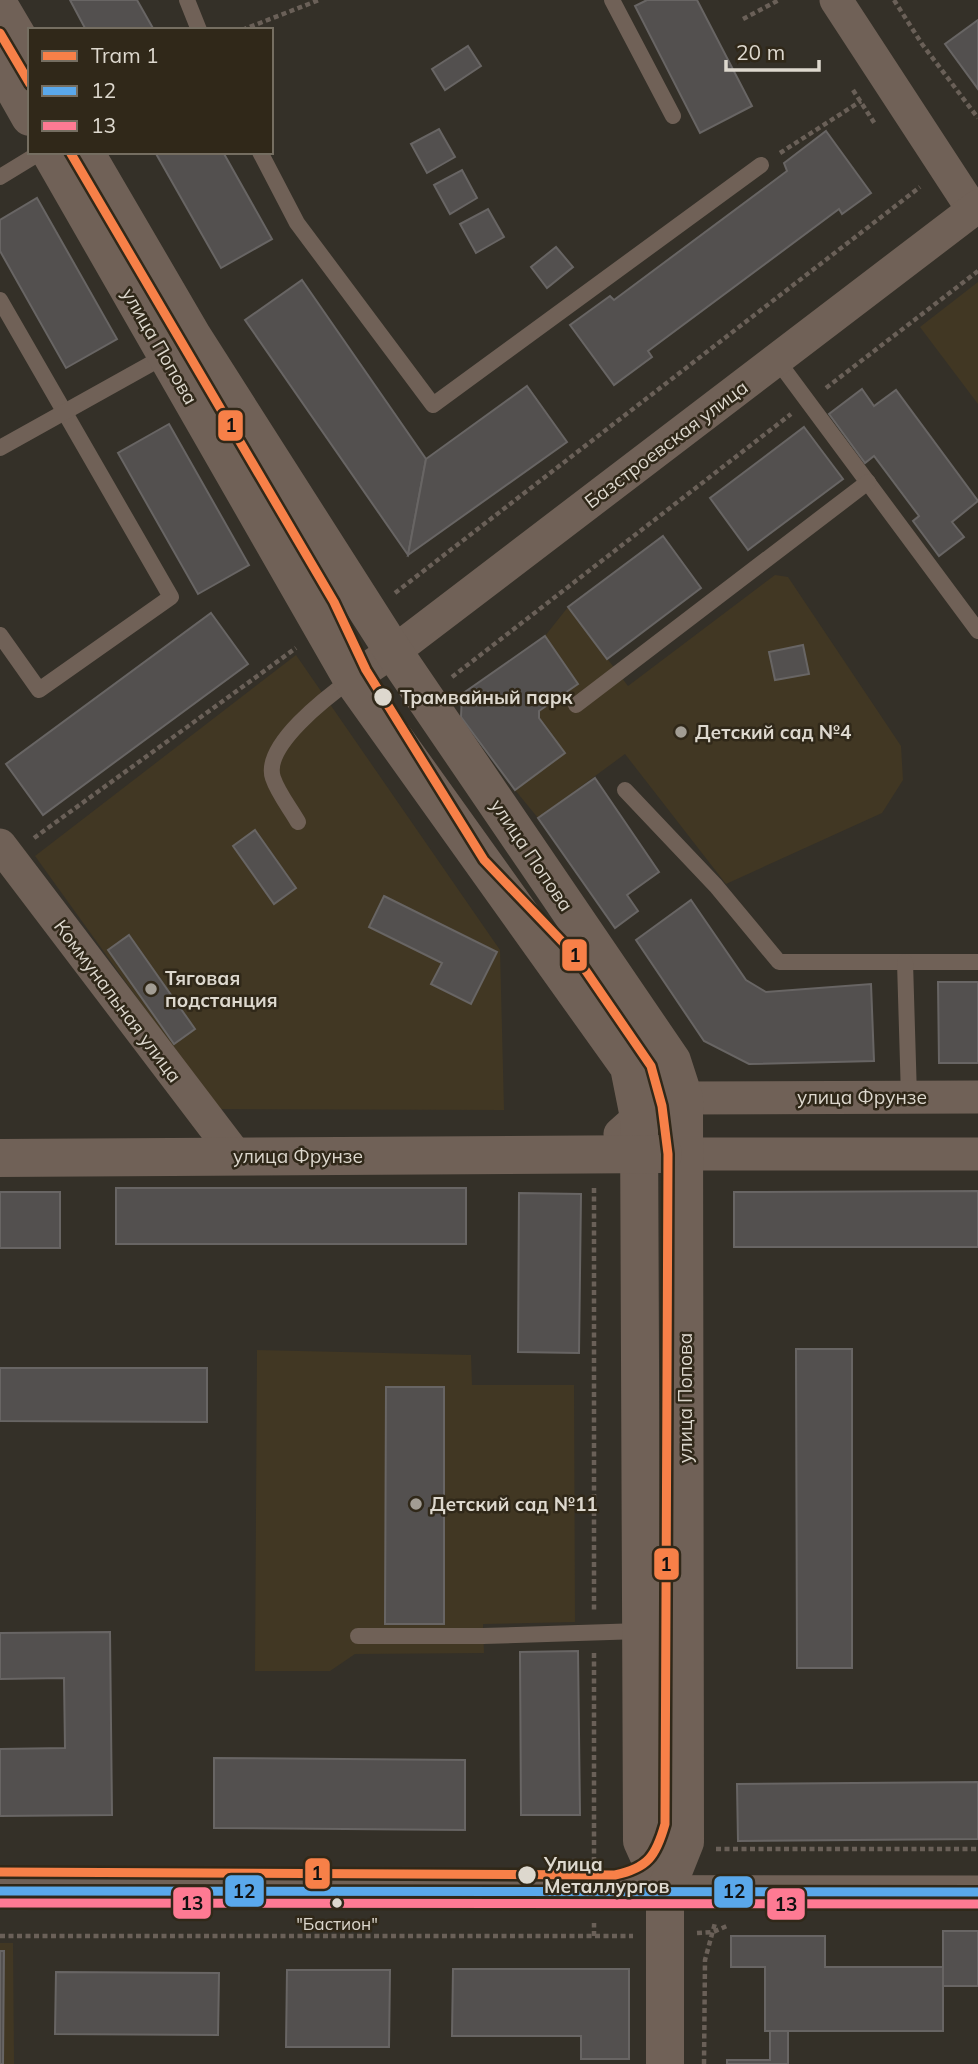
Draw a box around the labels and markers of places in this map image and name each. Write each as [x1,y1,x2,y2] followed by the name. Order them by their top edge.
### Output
[400,685,573,709] place label: Трамвайный парк
[372,686,394,708] marker: Трамвайный парк
[695,720,852,744] place label: Детский сад №4
[673,724,689,740] marker: Детский сад №4
[165,966,278,1012] place label: Тяговая подстанция
[143,981,159,997] marker: Тяговая подстанция
[430,1492,598,1516] place label: Детский сад №11
[408,1496,424,1512] marker: Детский сад №11
[543,1852,670,1898] place label: Улица Металлургов
[516,1864,538,1886] marker: Улица Металлургов
[330,1896,344,1910] marker: "Бастион"
[296,1913,378,1934] place label: "Бастион"

